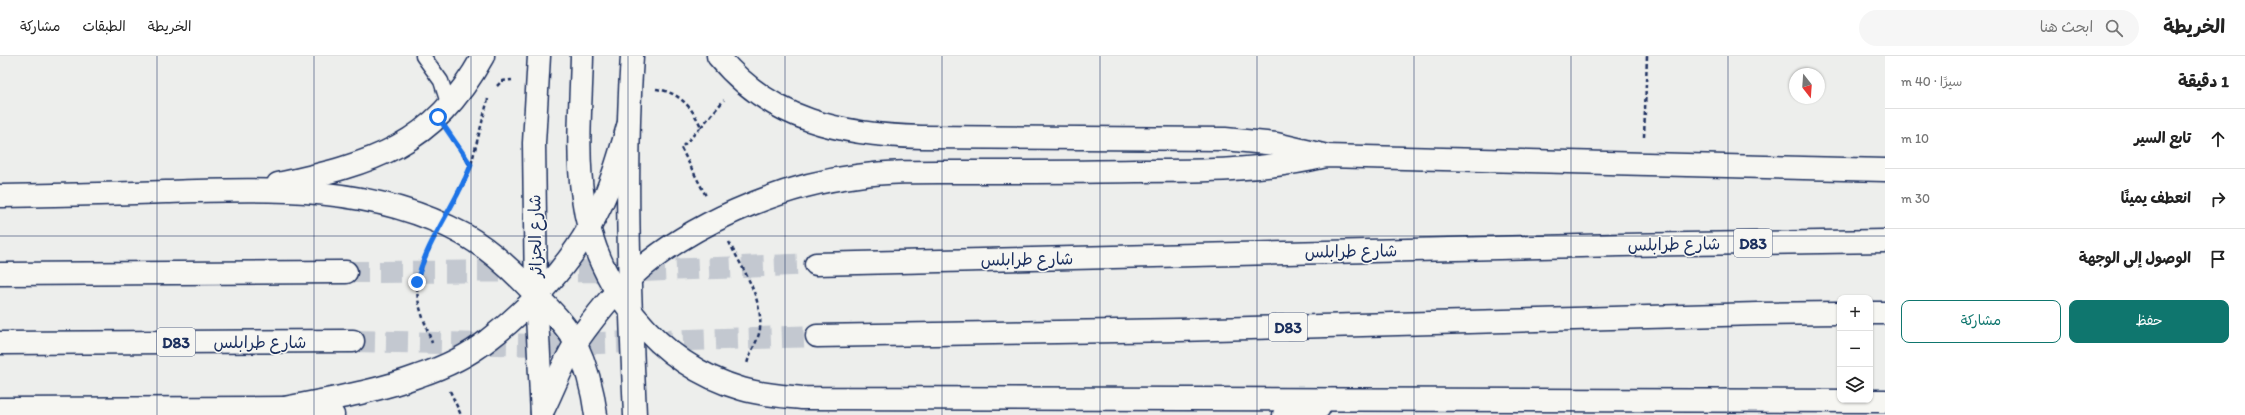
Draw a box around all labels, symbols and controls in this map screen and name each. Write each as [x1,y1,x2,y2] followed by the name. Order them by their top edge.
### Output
[1859,10,2139,46] search box
[2163,15,2225,38] text: الخريطة
[2103,17,2125,39] icon: search
[20,18,60,35] text: مشاركة
[82,18,126,35] text: الطبقات
[148,18,191,35] text: الخريطة
[2040,18,2093,36] text: ابحث هنا
[1789,68,1825,104] north arrow
[2178,71,2229,91] text: 1 دقيقة
[1901,74,1962,89] text: سيرًا · 40 m
[429,108,447,126] route start
[2207,128,2229,150] icon: ahead
[2134,129,2191,147] text: تابع السير
[1901,131,1929,146] text: 10 m
[2207,188,2229,210] icon: right
[2121,189,2191,207] text: انعطف يمينًا
[1901,191,1930,206] text: 30 m
[524,194,548,280] street label: شارع الجزائر
[1734,229,1772,257] road number: D83
[1627,233,1721,257] street label: شارع طرابلس
[1304,240,1398,264] street label: شارع طرابلس
[980,248,1074,272] street label: شارع طرابلس
[2207,248,2229,270] icon: arrive
[2079,249,2191,267] text: الوصول إلى الوجهة
[408,273,426,291] route end
[1837,295,1873,403] map controls
[1837,295,1873,331] button: +
[1901,300,2061,343] button: مشاركة
[2069,300,2229,343] button: حفظ
[1269,313,1307,341] road number: D83
[157,328,195,356] road number: D83
[1837,331,1873,367] button: −
[214,332,306,354] street label: شارع طرابلس
[1837,367,1873,403] button: layers

